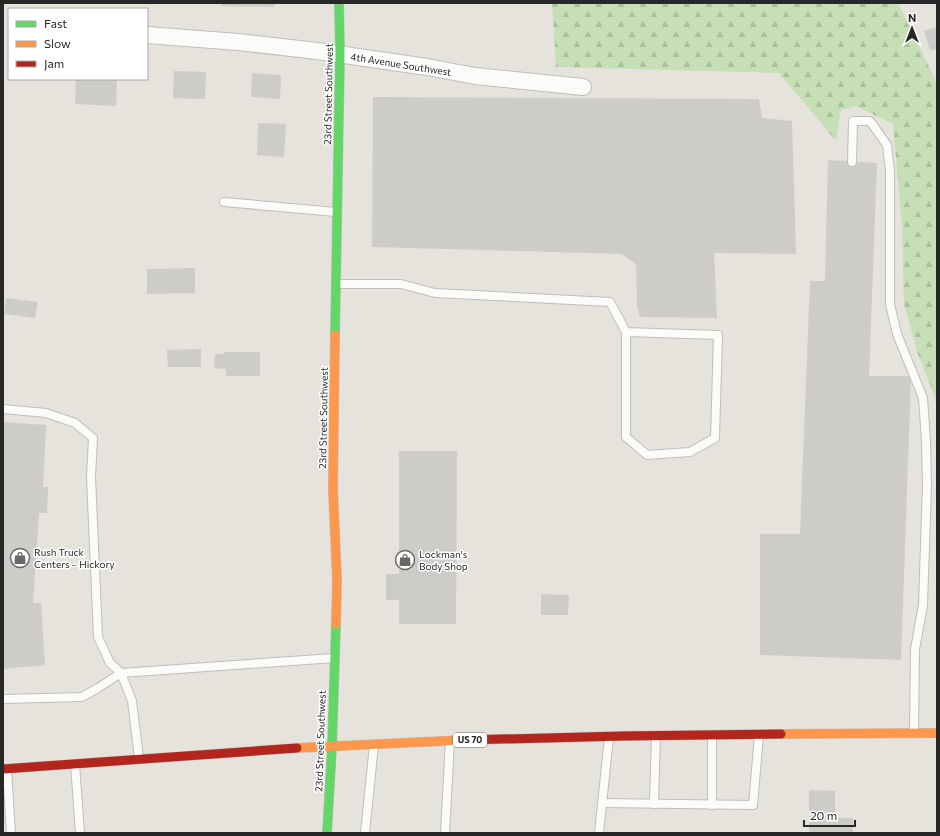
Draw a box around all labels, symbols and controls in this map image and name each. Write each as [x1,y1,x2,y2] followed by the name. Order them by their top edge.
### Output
[8,8,148,80] legend
[892,8,932,48] north arrow
[908,11,916,24] text: N
[44,16,67,30] text: Fast
[44,36,71,50] text: Slow
[321,43,335,145] street label: 23rd Street Southwest
[350,50,452,78] street label: 4th Avenue Southwest
[44,56,64,71] text: Jam
[316,367,330,469] street label: 23rd Street Southwest
[34,546,115,570] place label: Rush Truck Centers – Hickory
[9,547,31,569] shop icon: Rush Truck Centers – Hickory
[419,548,468,572] place label: Lockman's Body Shop
[394,549,416,571] shop icon: Lockman's Body Shop
[312,690,328,792] street label: 23rd Street Southwest
[453,733,487,747] road number: US 70
[804,802,855,828] scale bar
[810,808,837,822] text: 20 m

